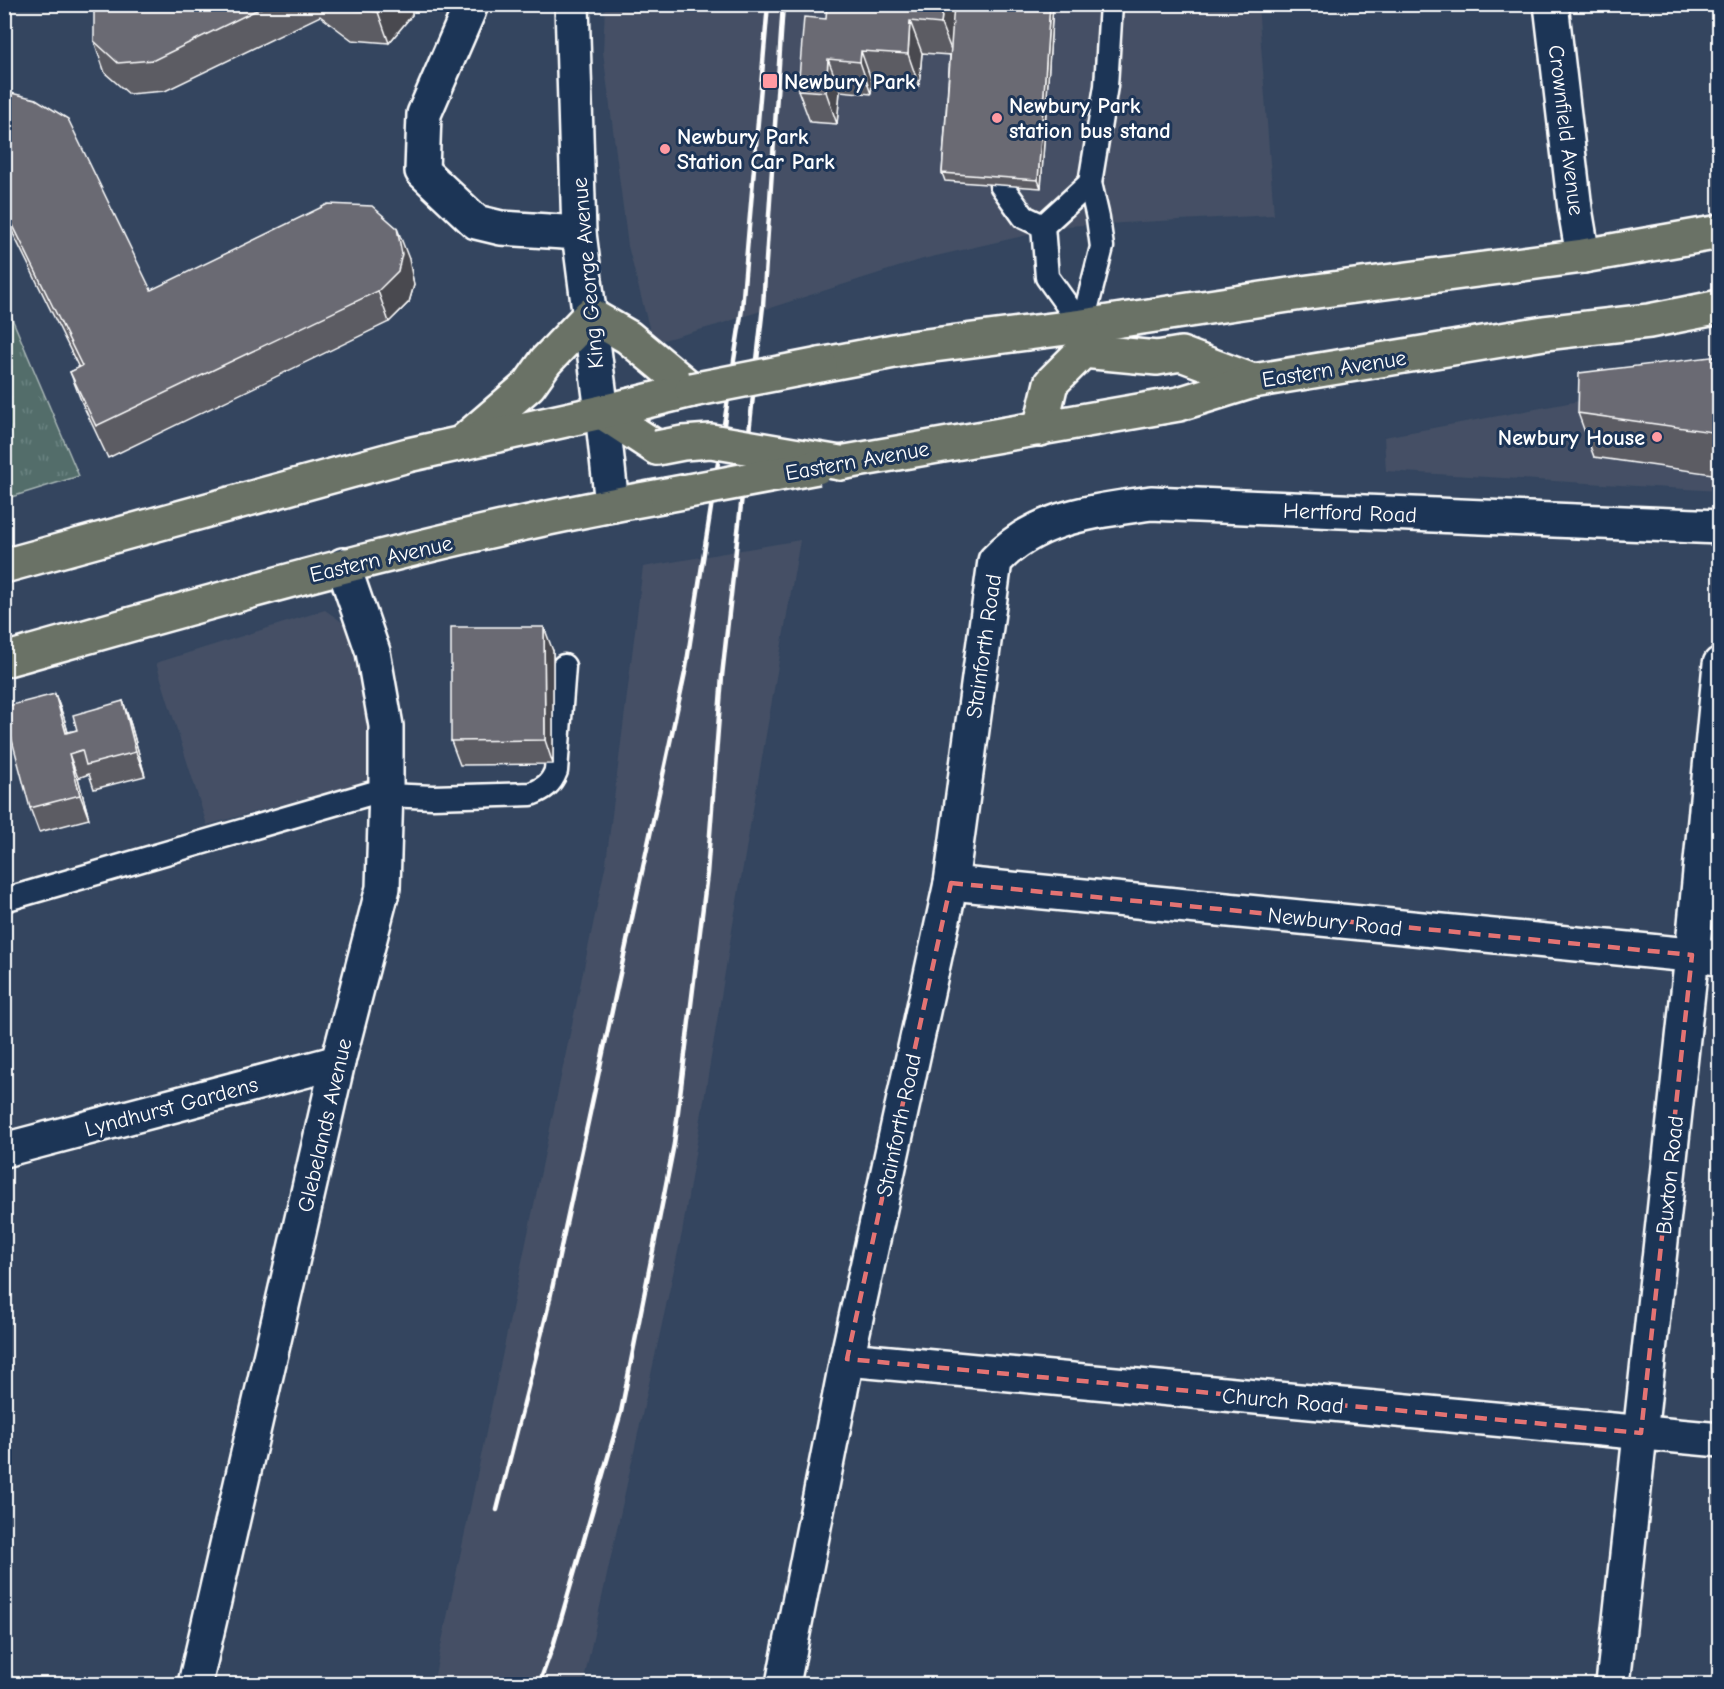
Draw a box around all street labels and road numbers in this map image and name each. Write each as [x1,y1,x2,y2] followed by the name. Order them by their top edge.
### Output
[1543,43,1589,217] street label: Crownfield Avenue
[567,176,609,370] street label: King George Avenue
[1260,345,1408,393] street label: Eastern Avenue
[783,436,931,486] street label: Eastern Avenue
[1283,498,1417,528] street label: Hertford Road
[307,530,455,588] street label: Eastern Avenue
[961,572,1007,720] street label: Stainforth Road
[1266,902,1403,942] street label: Newbury Road
[292,1036,358,1215] street label: Glebelands Avenue
[871,1051,927,1199] street label: Stainforth Road
[82,1071,261,1143] street label: Lyndhurst Gardens
[1651,1114,1689,1236] street label: Buxton Road
[1221,1383,1345,1419] street label: Church Road

